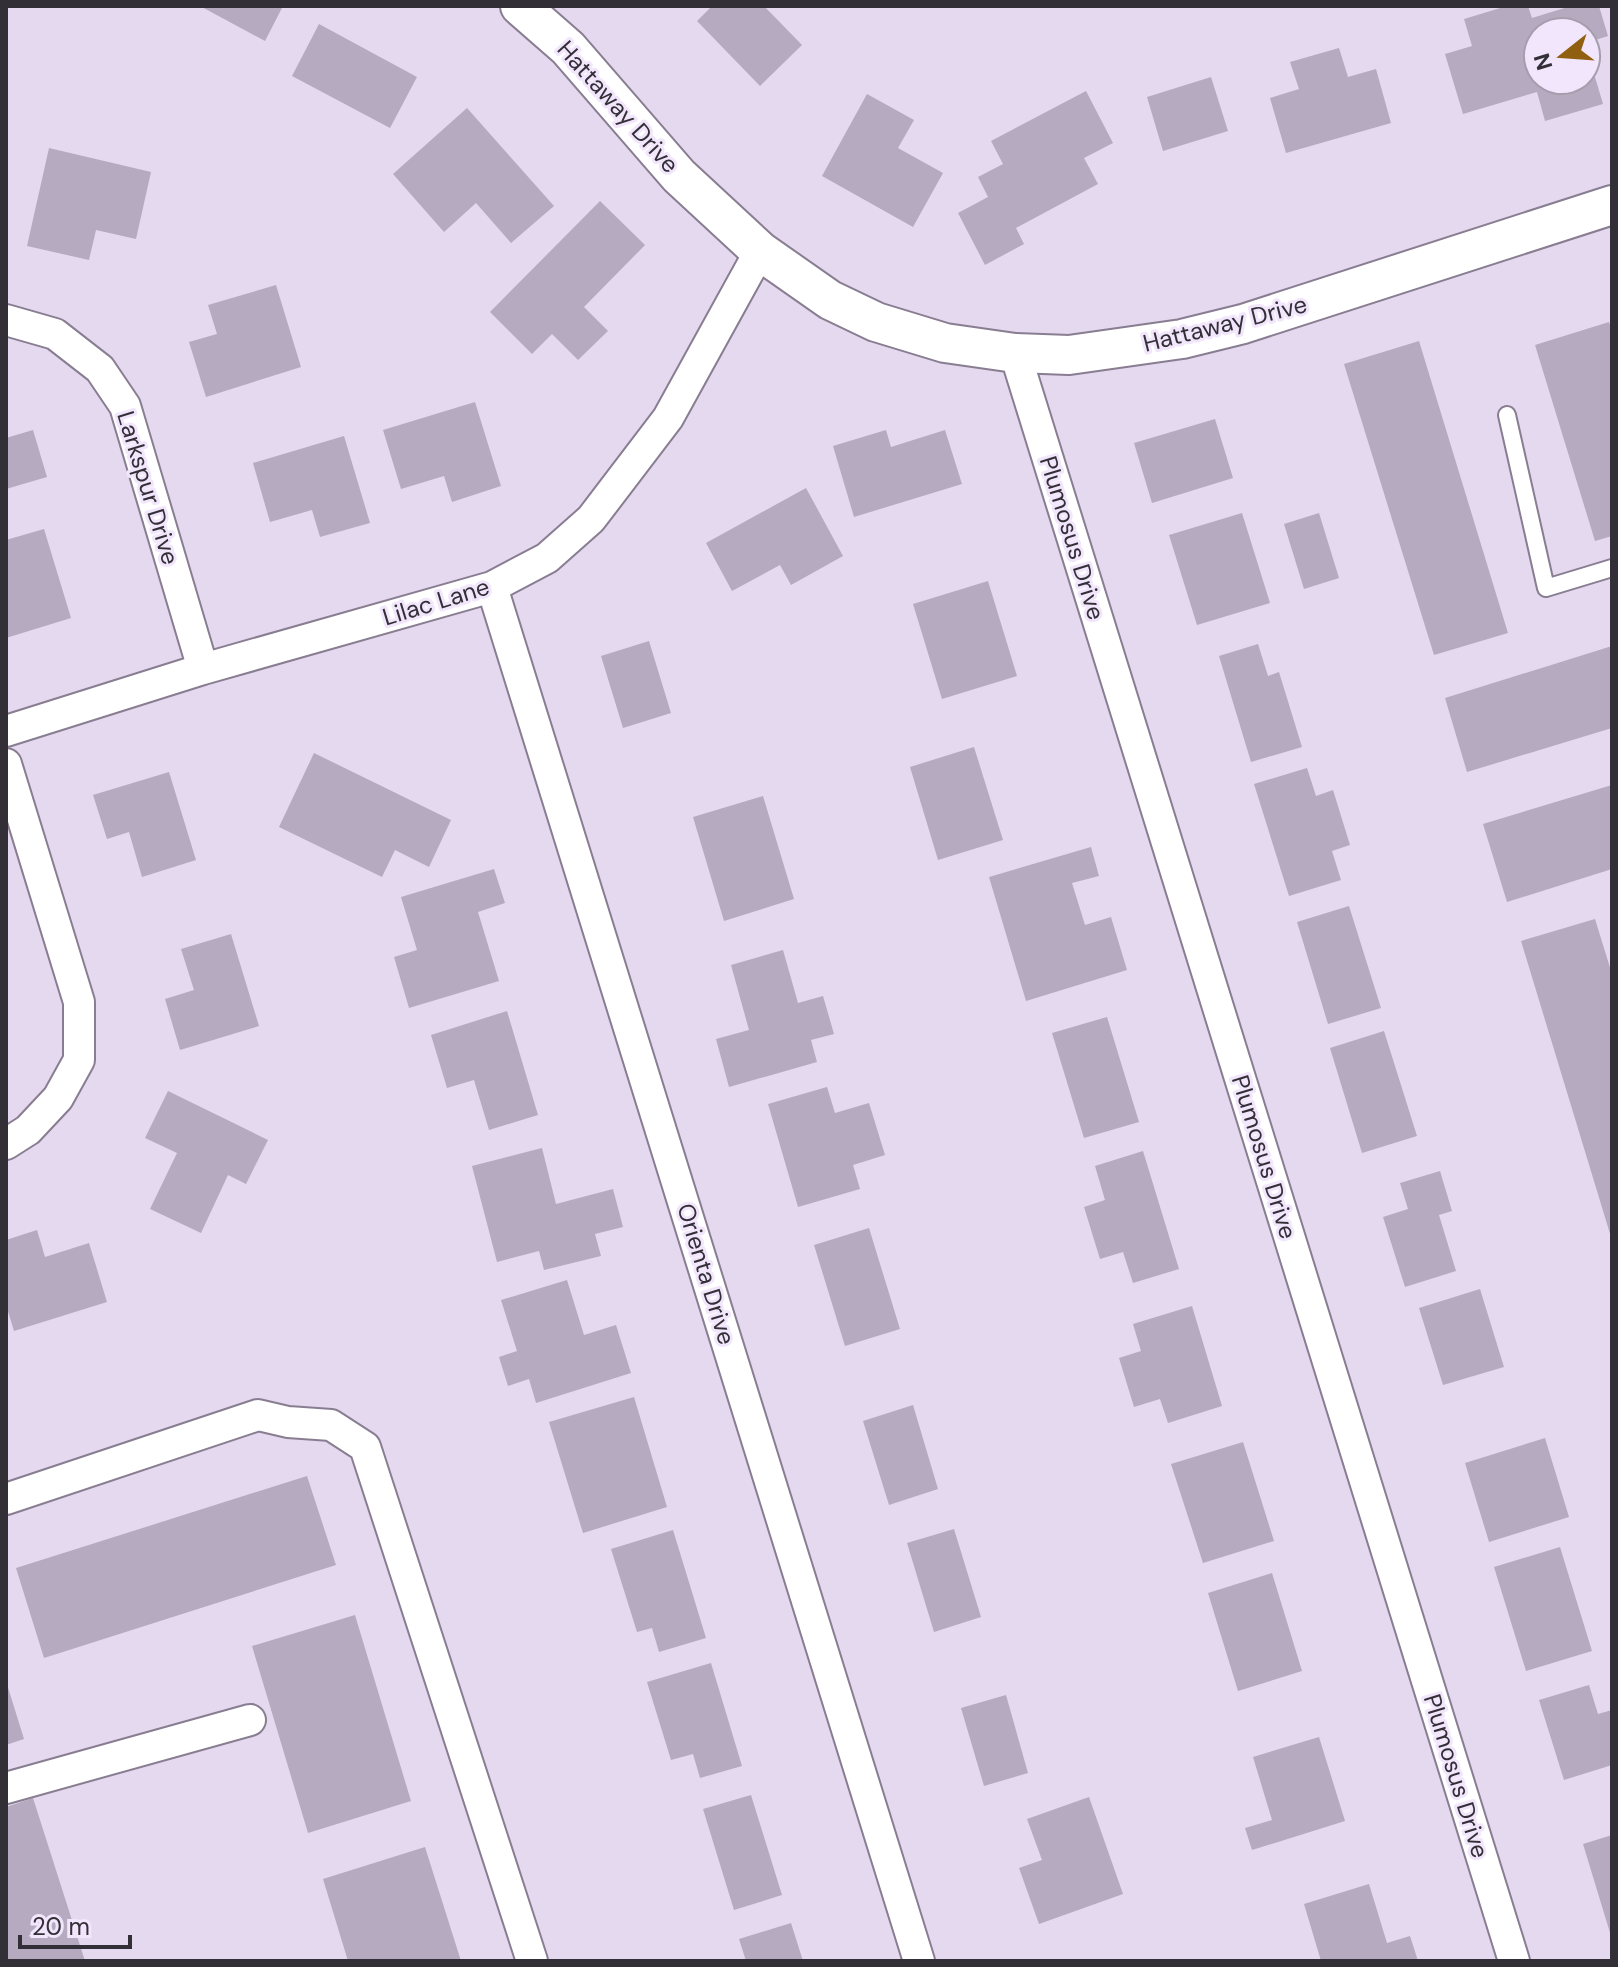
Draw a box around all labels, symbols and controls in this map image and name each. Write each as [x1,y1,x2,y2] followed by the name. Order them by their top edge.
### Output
[1522,16,1602,96] north arrow
[551,34,686,179] street label: Hattaway Drive
[1527,50,1560,74] text: N
[1140,288,1310,359] street label: Hattaway Drive
[110,407,187,568] street label: Larkspur Drive
[1033,452,1112,624] street label: Plumosus Drive
[379,571,493,632] street label: Lilac Lane
[1225,1071,1304,1243] street label: Plumosus Drive
[670,1199,743,1348] street label: Orienta Drive
[1417,1690,1496,1862] street label: Plumosus Drive
[20,1899,130,1949] scale bar
[32,1911,90,1942] text: 20 m

